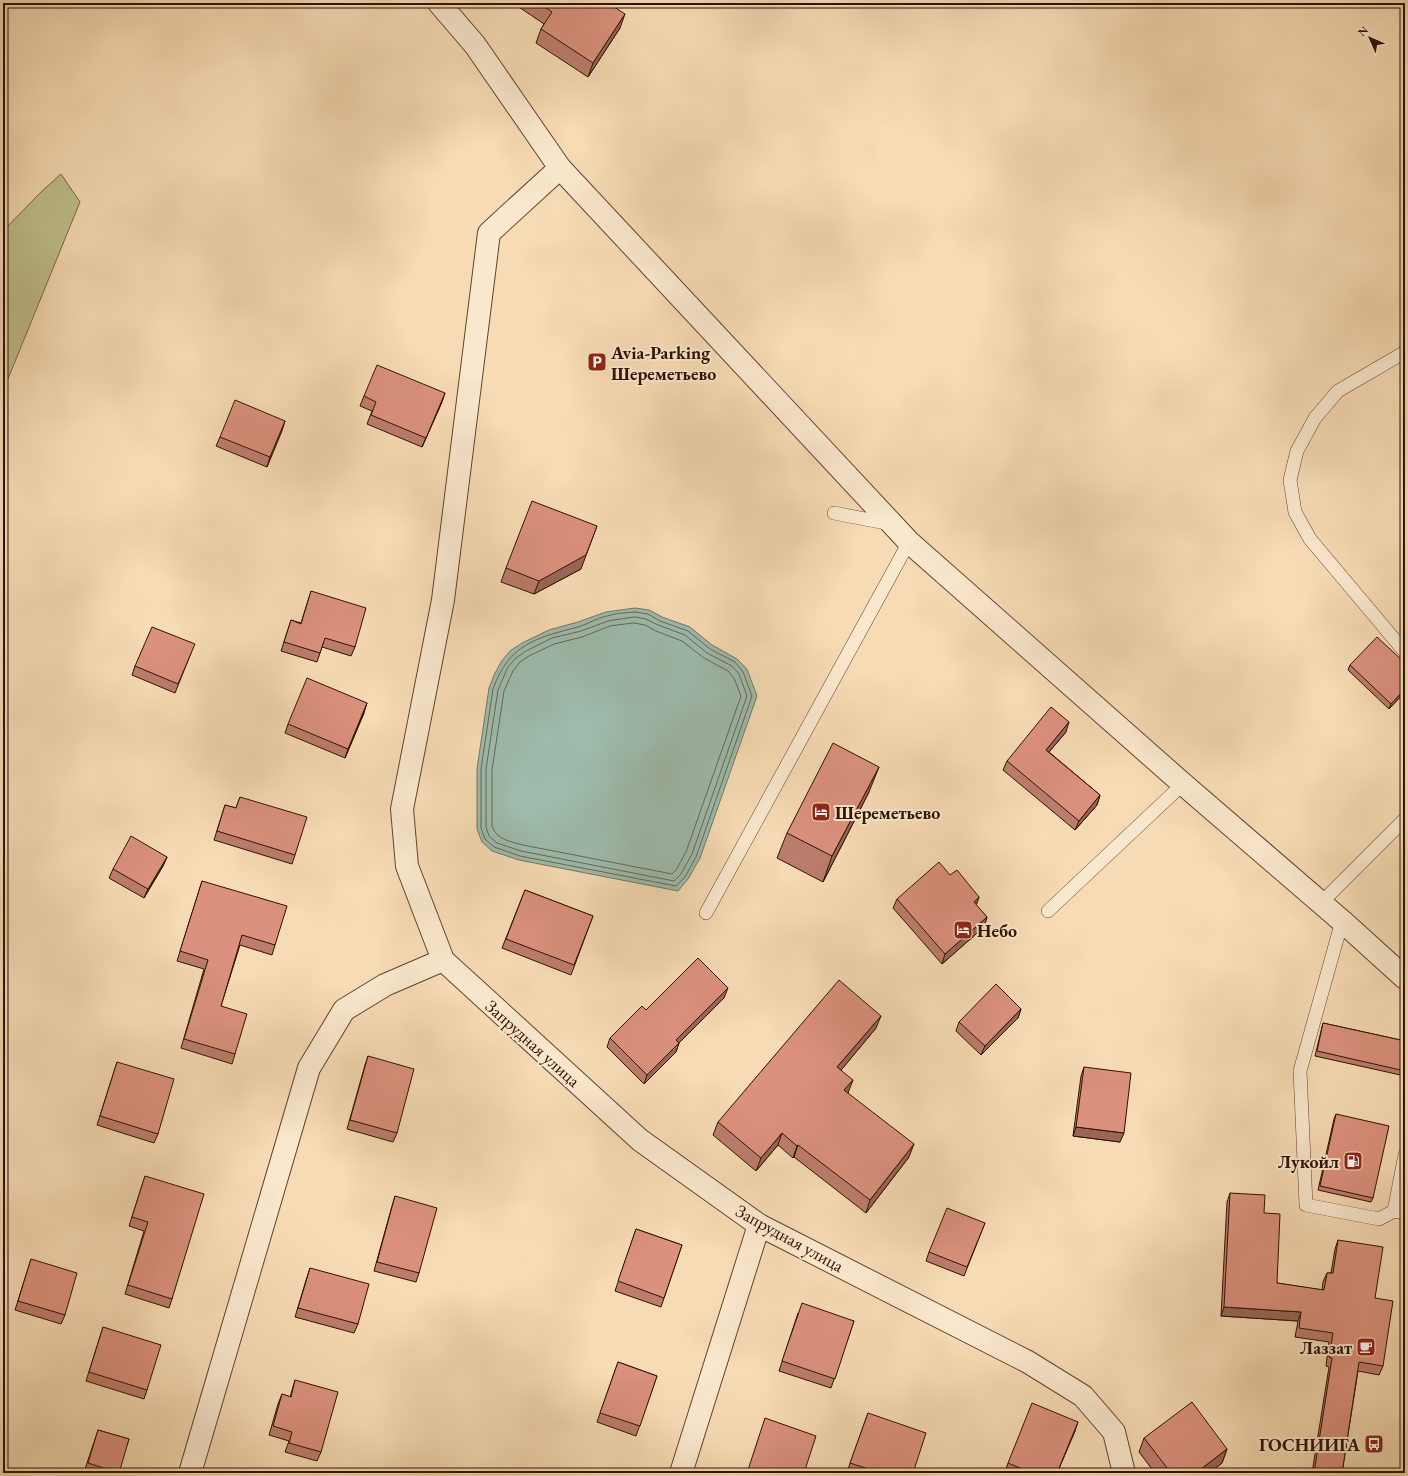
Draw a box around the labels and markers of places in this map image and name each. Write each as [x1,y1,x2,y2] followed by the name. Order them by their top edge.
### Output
[610,341,716,385] place label: Avia-Parking Шереметьево
[586,351,608,373] parking icon: Avia-Parking Шереметьево
[810,801,832,823] hotel icon: Шереметьево
[835,801,940,824] place label: Шереметьево
[952,919,974,941] hotel icon: Небо
[977,919,1017,942] place label: Небо
[1278,1150,1339,1173] place label: Лукойл
[1342,1150,1364,1172] fuel station icon: Лукойл
[1300,1336,1352,1359] place label: Лаззат
[1355,1336,1377,1358] cafe icon: Лаззат
[1259,1433,1361,1456] place label: ГОСНИИГА
[1363,1433,1385,1455] bus stop icon: ГОСНИИГА

